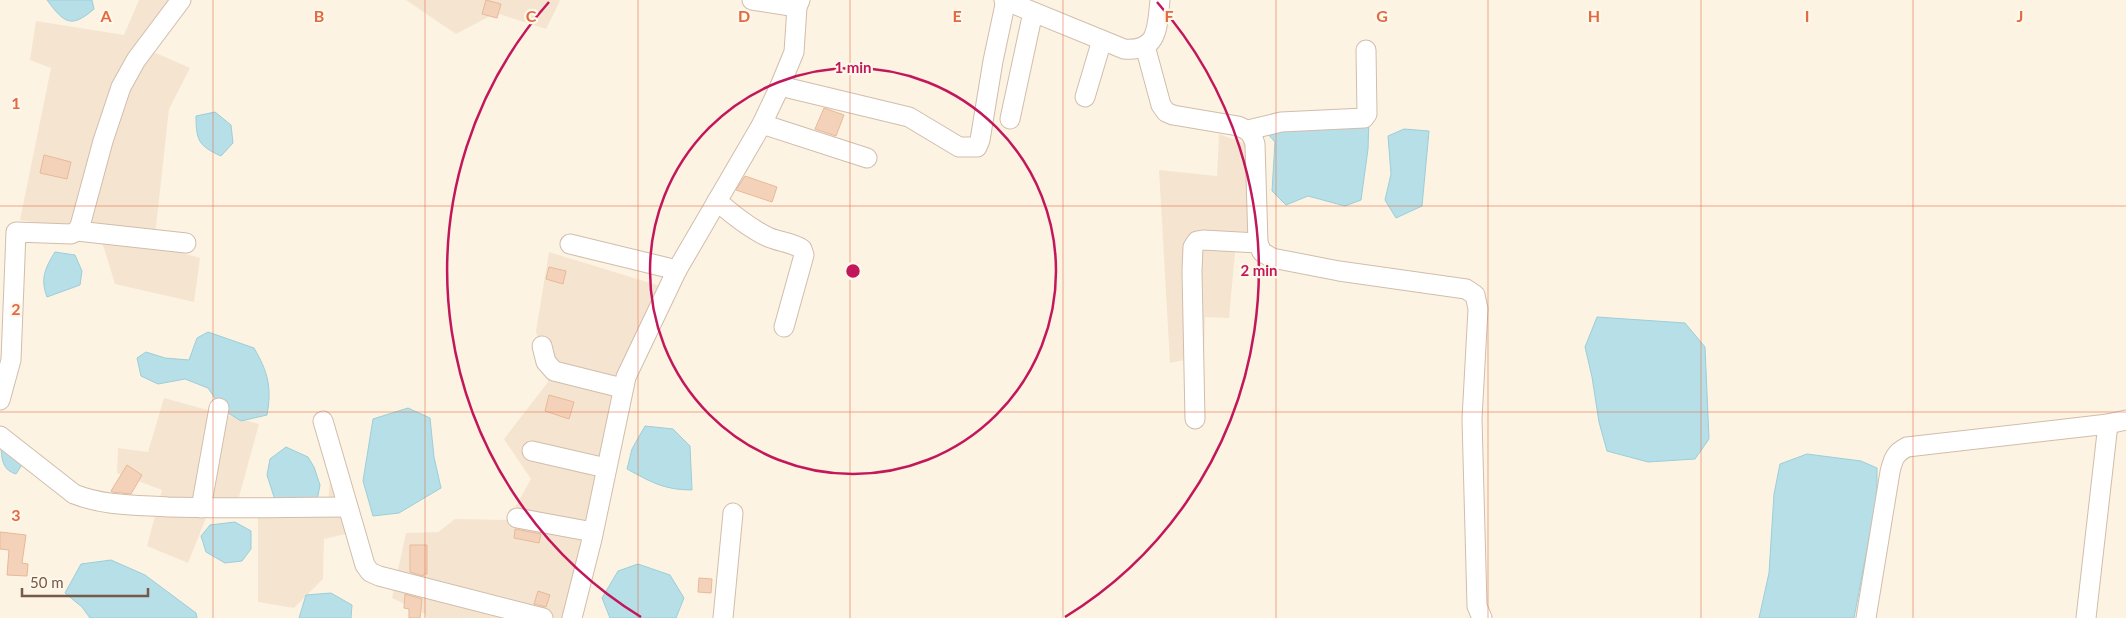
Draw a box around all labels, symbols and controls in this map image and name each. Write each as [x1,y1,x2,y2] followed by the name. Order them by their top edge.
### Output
[99,6,112,25] text: A
[314,6,324,25] text: B
[526,6,537,25] text: C
[738,6,750,25] text: D
[952,6,962,25] text: E
[1164,6,1174,25] text: F
[1376,6,1388,25] text: G
[1588,6,1600,25] text: H
[1805,6,1809,25] text: I
[2017,6,2023,25] text: J
[834,58,872,76] text: 1 min
[11,93,21,112] text: 1
[1240,261,1278,279] text: 2 min
[844,262,862,280] centre of rings
[11,299,21,318] text: 2
[11,505,21,524] text: 3
[22,566,149,598] scale bar
[30,573,64,591] text: 50 m

